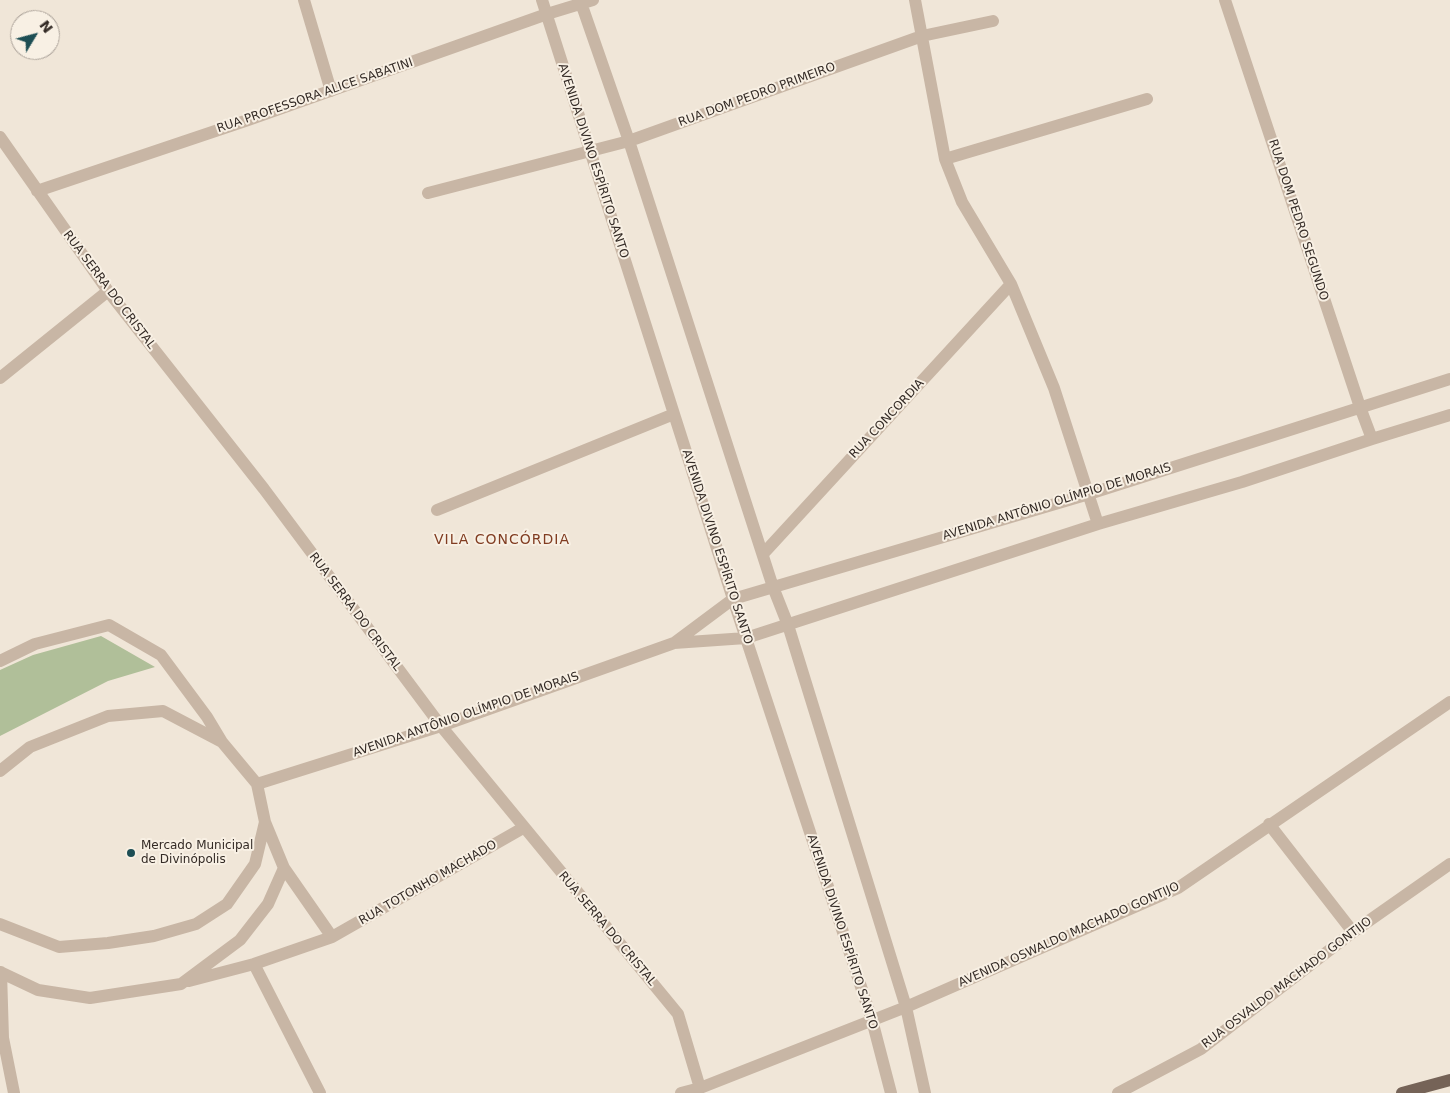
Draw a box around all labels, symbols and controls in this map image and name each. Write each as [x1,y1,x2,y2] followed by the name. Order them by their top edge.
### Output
[10,10,60,60] north arrow
[36,17,56,36] text: N
[215,56,415,136] street label: RUA PROFESSORA ALICE SABATINI
[677,60,837,130] street label: RUA DOM PEDRO PRIMEIRO
[555,62,631,260] street label: AVENIDA DIVINO ESPÍRITO SANTO
[1265,138,1331,302] street label: RUA DOM PEDRO SEGUNDO
[60,228,158,352] street label: RUA SERRA DO CRISTAL
[847,376,927,462] street label: RUA CONCORDIA
[679,448,755,646] street label: AVENIDA DIVINO ESPÍRITO SANTO
[941,460,1173,544] street label: AVENIDA ANTÔNIO OLÍMPIO DE MORAIS
[432,532,572,548] district label: VILA CONCÓRDIA
[306,550,404,674] street label: RUA SERRA DO CRISTAL
[351,669,581,761] street label: AVENIDA ANTÔNIO OLÍMPIO DE MORAIS
[804,833,880,1031] street label: AVENIDA DIVINO ESPÍRITO SANTO
[357,838,499,928] street label: RUA TOTONHO MACHADO
[141,839,253,867] place label: Mercado Municipal de Divinópolis
[125,847,137,859] marker: Mercado Municipal de Divinópolis
[555,869,659,989] street label: RUA SERRA DO CRISTAL
[956,880,1182,990] street label: AVENIDA OSWALDO MACHADO GONTIJO
[1199,914,1375,1052] street label: RUA OSVALDO MACHADO GONTIJO

